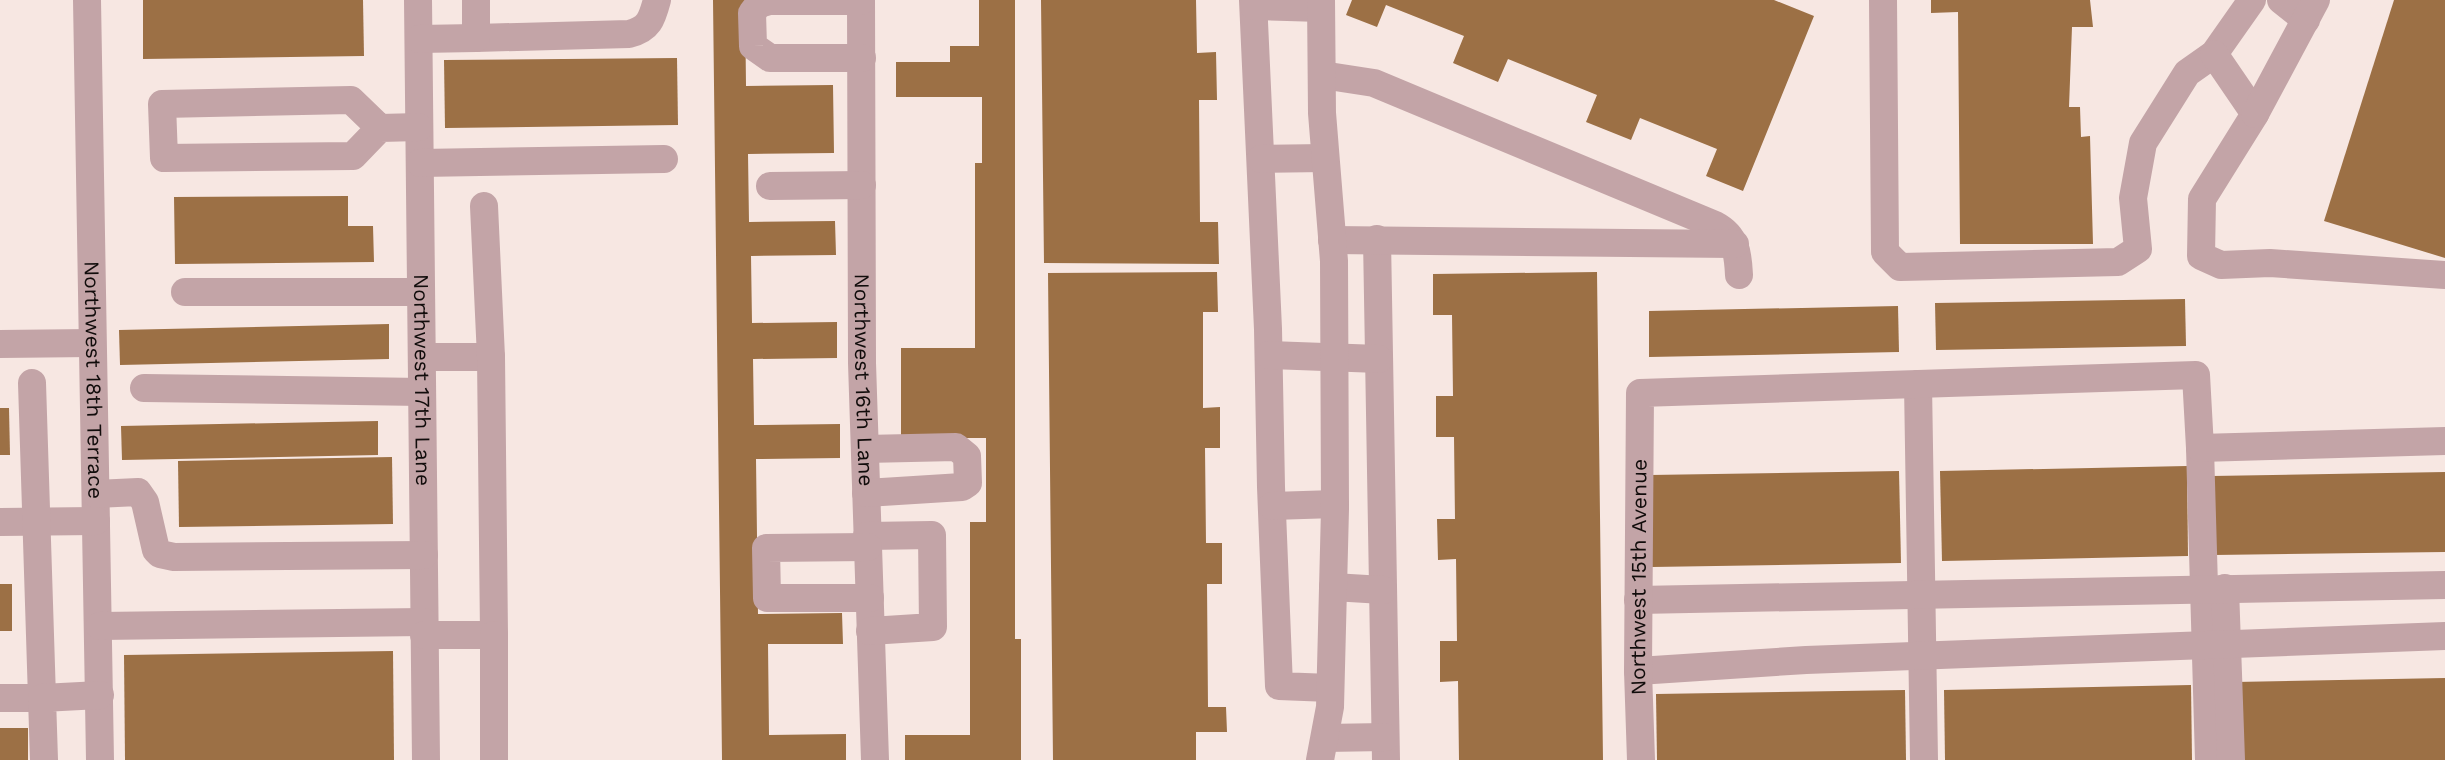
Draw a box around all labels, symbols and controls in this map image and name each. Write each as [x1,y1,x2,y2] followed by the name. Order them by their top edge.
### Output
[79,261,109,499] street label: Northwest 18th Terrace
[850,273,879,487] street label: Northwest 16th Lane
[409,274,436,486] street label: Northwest 17th Lane
[1625,459,1652,696] street label: Northwest 15th Avenue

